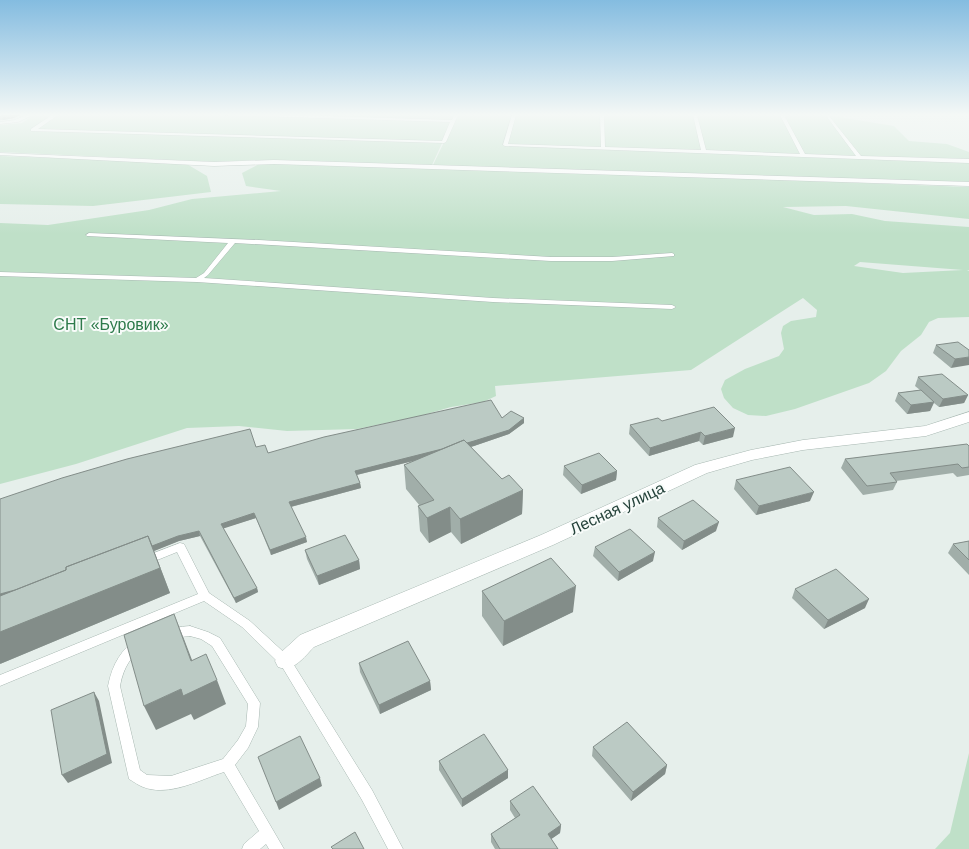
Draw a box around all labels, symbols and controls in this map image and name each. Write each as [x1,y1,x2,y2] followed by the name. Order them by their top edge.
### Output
[53,316,169,333] park label: СНТ «Буровик»
[567,479,667,538] street label: Лесная улица

